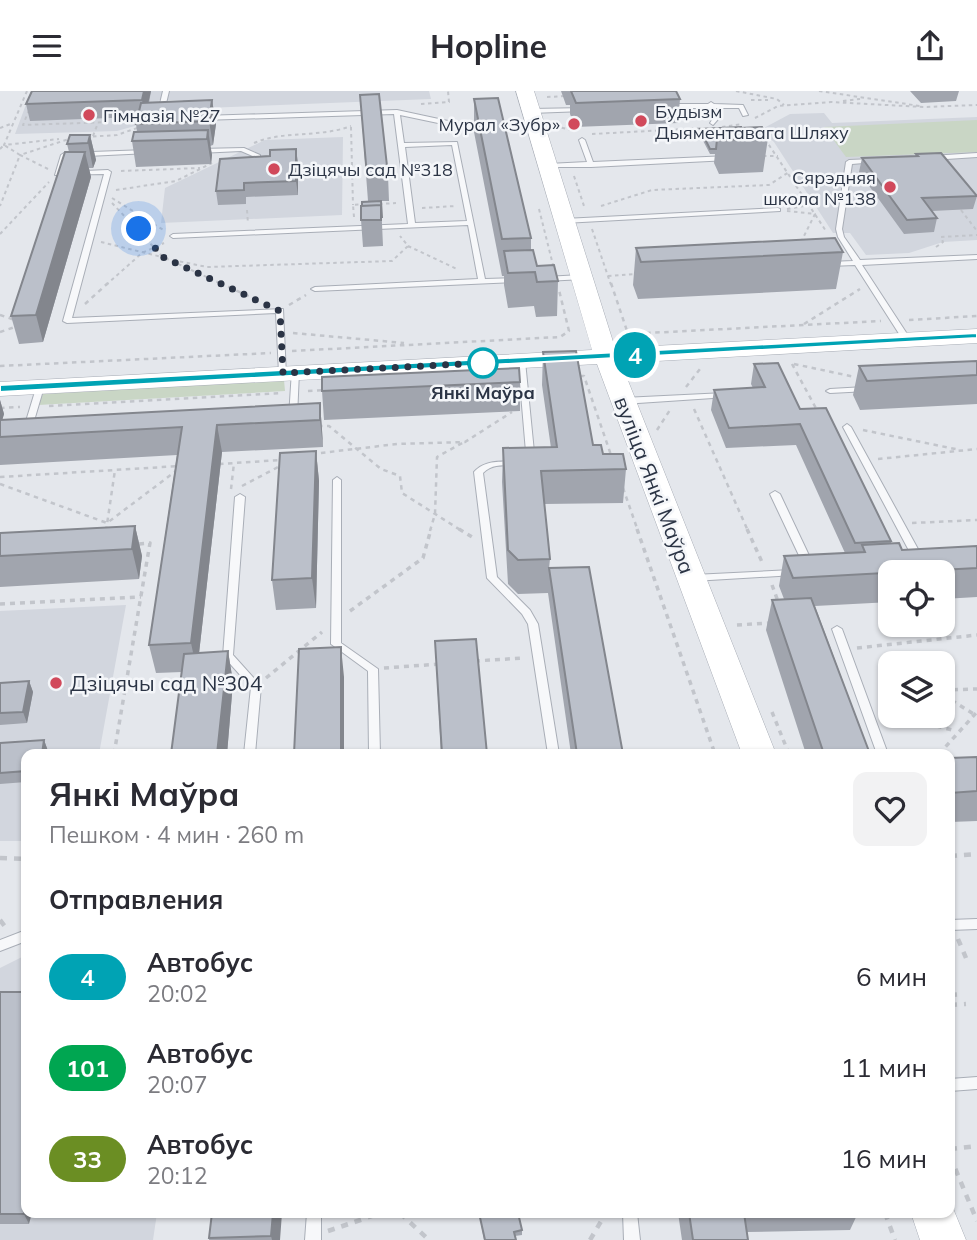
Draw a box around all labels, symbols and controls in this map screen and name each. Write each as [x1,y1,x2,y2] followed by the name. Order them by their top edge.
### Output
[430,26,547,66] text: Hopline
[28,27,66,65] icon: menu
[911,27,949,65] icon: share
[655,100,849,144] place label: Будызм Дыяментавага Шляху
[103,104,221,127] place label: Гімназія №27
[81,107,97,123] marker: Гімназія №27
[438,113,560,136] place label: Мурал «Зубр»
[633,113,649,129] marker: Будызм Дыяментавага Шляху
[566,116,582,132] marker: Мурал «Зубр»
[288,158,453,181] place label: Дзіцячы сад №318
[266,161,282,177] marker: Дзіцячы сад №318
[763,166,876,210] place label: Сярэдняя школа №138
[882,179,898,195] marker: Сярэдняя школа №138
[121,211,156,246] your location
[612,332,658,378] line badge: 4
[628,340,642,370] text: 4
[468,348,498,378] marker: Янкі Маўра
[431,381,535,404] place label: Янкі Маўра
[609,393,701,577] street label: вуліца Янкі Маўра
[878,560,955,728] map controls
[878,560,955,637] button: locate
[878,651,955,728] button: layers
[70,670,263,696] place label: Дзіцячы сад №304
[48,675,64,691] marker: Дзіцячы сад №304
[853,772,927,846] button: heart
[49,773,239,814] text: Янкі Маўра
[49,820,304,849] text: Пешком · 4 мин · 260 m
[49,883,223,916] text: Отправления
[147,946,253,979] text: Автобус
[856,960,927,993] text: 6 мин
[80,962,95,992] text: 4
[147,979,207,1008] text: 20:02
[147,1037,253,1070] text: Автобус
[840,1051,927,1084] text: 11 мин
[66,1053,109,1083] text: 101
[147,1070,207,1099] text: 20:07
[147,1128,253,1161] text: Автобус
[840,1142,927,1175] text: 16 мин
[73,1144,102,1174] text: 33
[147,1161,207,1190] text: 20:12

